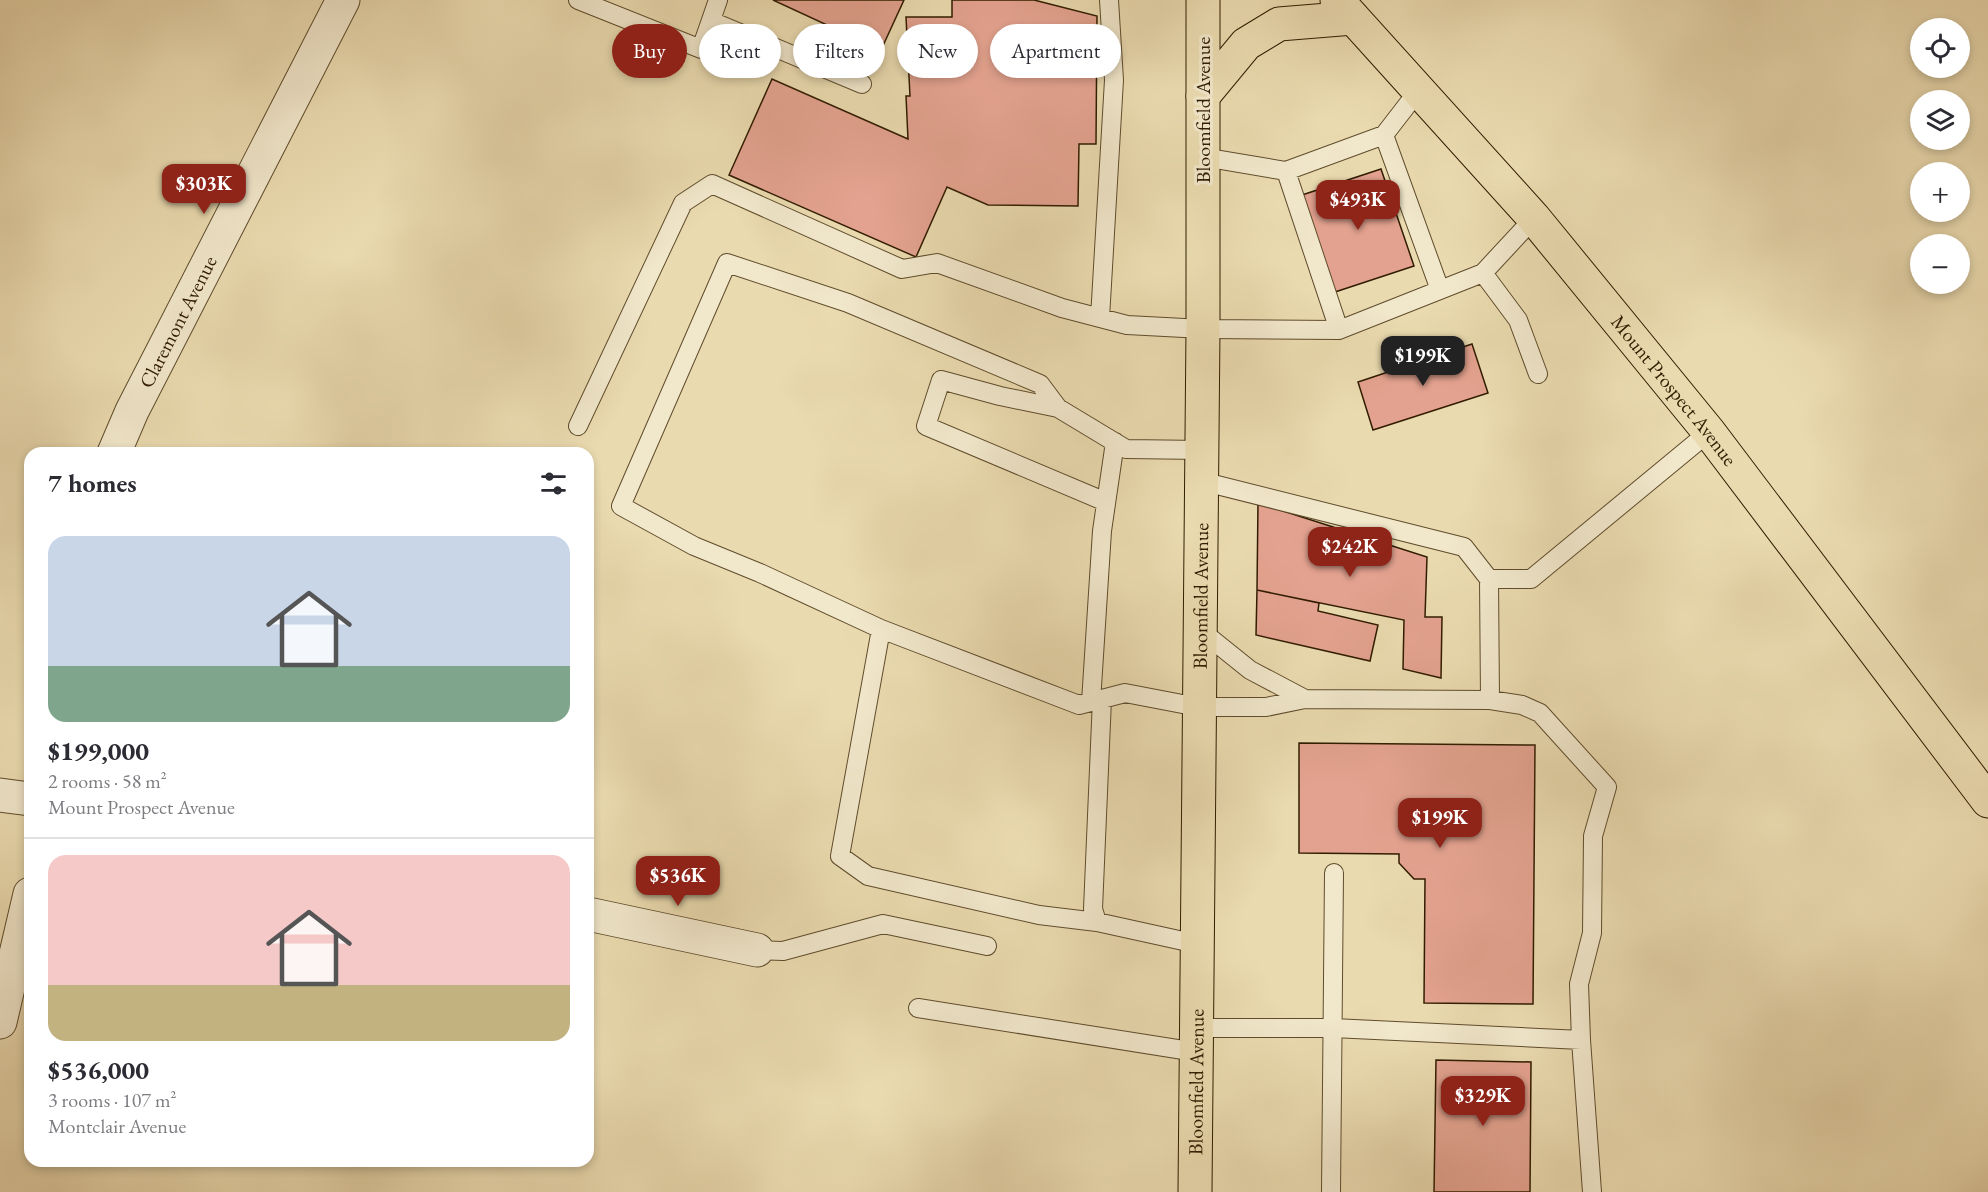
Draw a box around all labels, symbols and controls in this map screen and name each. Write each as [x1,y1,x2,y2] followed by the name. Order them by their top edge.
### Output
[1910,18,1970,294] map controls
[1910,18,1970,78] button: locate
[612,24,687,78] chip: Buy
[699,24,781,78] chip: Rent
[793,24,885,78] chip: Filters
[897,24,978,78] chip: New
[990,24,1121,78] chip: Apartment
[1190,37,1216,183] street label: Bloomfield Avenue
[1910,90,1970,150] button: layers
[1910,162,1970,222] button: +
[162,164,246,215] pin: $303K
[176,170,232,196] text: $303K
[1316,180,1400,231] pin: $493K
[1330,186,1386,212] text: $493K
[1910,234,1970,294] button: −
[133,251,223,392] street label: Claremont Avenue
[1605,309,1743,471] street label: Mount Prospect Avenue
[1381,336,1465,387] pin: $199K
[1395,342,1451,368] text: $199K
[48,466,137,500] text: 7 homes
[537,467,570,500] icon: filters
[1187,522,1214,669] street label: Bloomfield Avenue
[1308,527,1392,578] pin: $242K
[1322,533,1378,559] text: $242K
[255,575,363,683] icon: home
[48,734,149,768] text: $199,000
[48,768,167,794] text: 2 rooms · 58 m²
[48,794,235,820] text: Mount Prospect Avenue
[1398,798,1482,849] pin: $199K
[1412,804,1468,830] text: $199K
[636,856,720,907] pin: $536K
[650,862,706,888] text: $536K
[255,894,363,1002] icon: home
[1182,1008,1210,1155] street label: Bloomfield Avenue
[48,1053,149,1087] text: $536,000
[1441,1076,1525,1127] pin: $329K
[1455,1082,1511,1108] text: $329K
[48,1087,176,1113] text: 3 rooms · 107 m²
[48,1113,186,1139] text: Montclair Avenue

